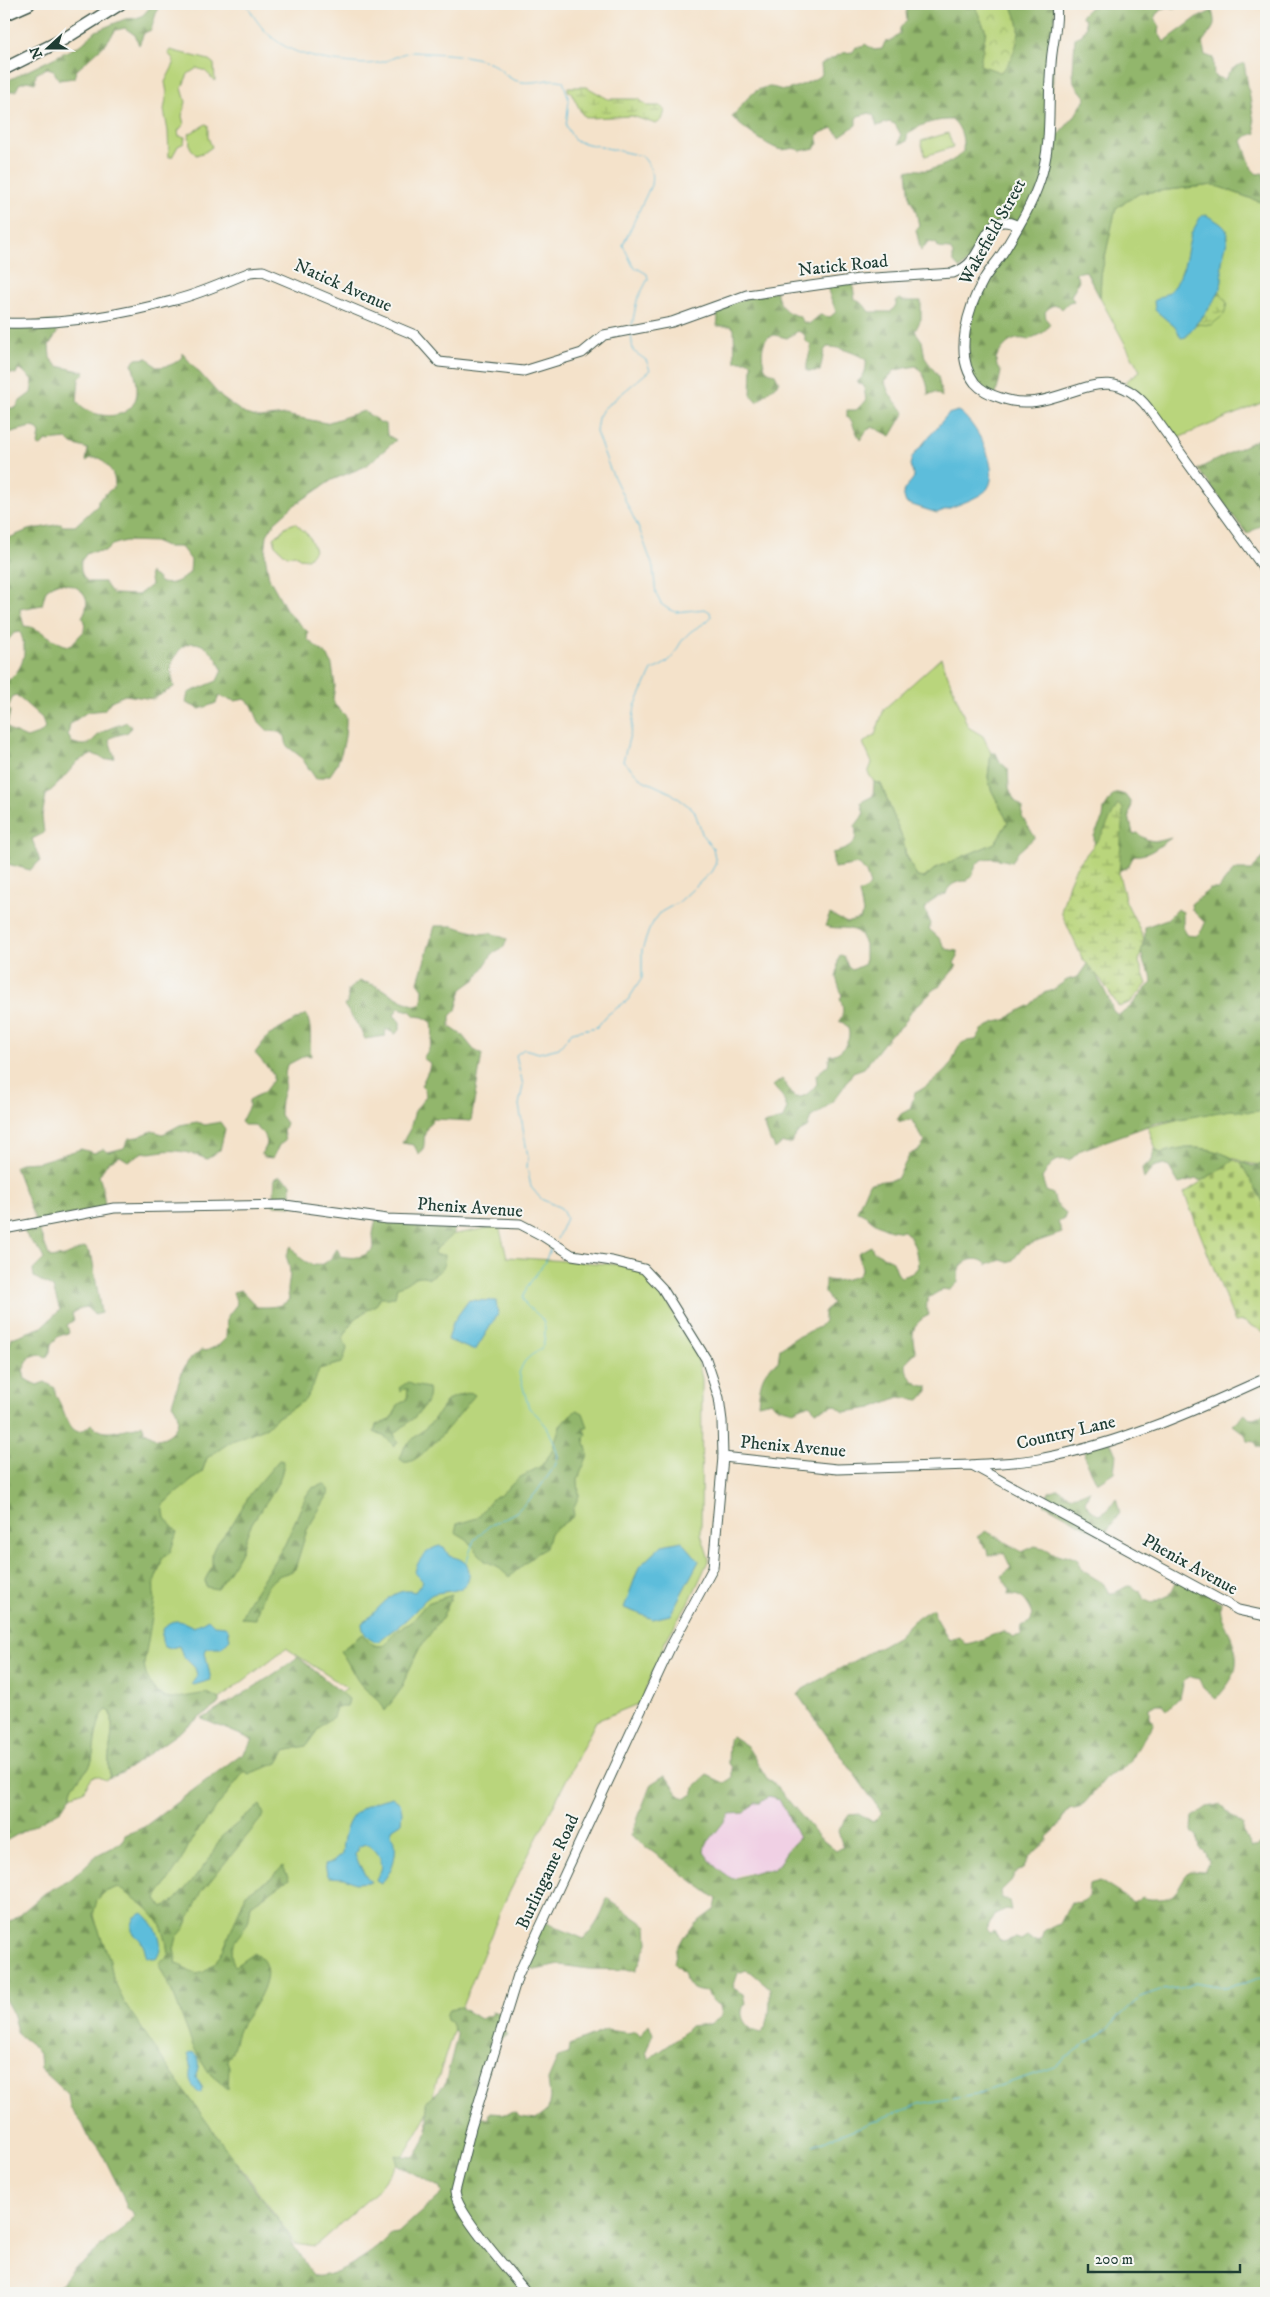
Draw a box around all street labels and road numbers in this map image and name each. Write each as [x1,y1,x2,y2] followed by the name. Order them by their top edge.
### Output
[954,175,1031,290] street label: Wakefield Street
[797,250,889,282] street label: Natick Road
[291,255,395,317] street label: Natick Avenue
[416,1193,524,1223] street label: Phenix Avenue
[1014,1411,1118,1455] street label: Country Lane
[739,1431,847,1463] street label: Phenix Avenue
[1138,1530,1242,1600] street label: Phenix Avenue
[512,1811,584,1933] street label: Burlingame Road

